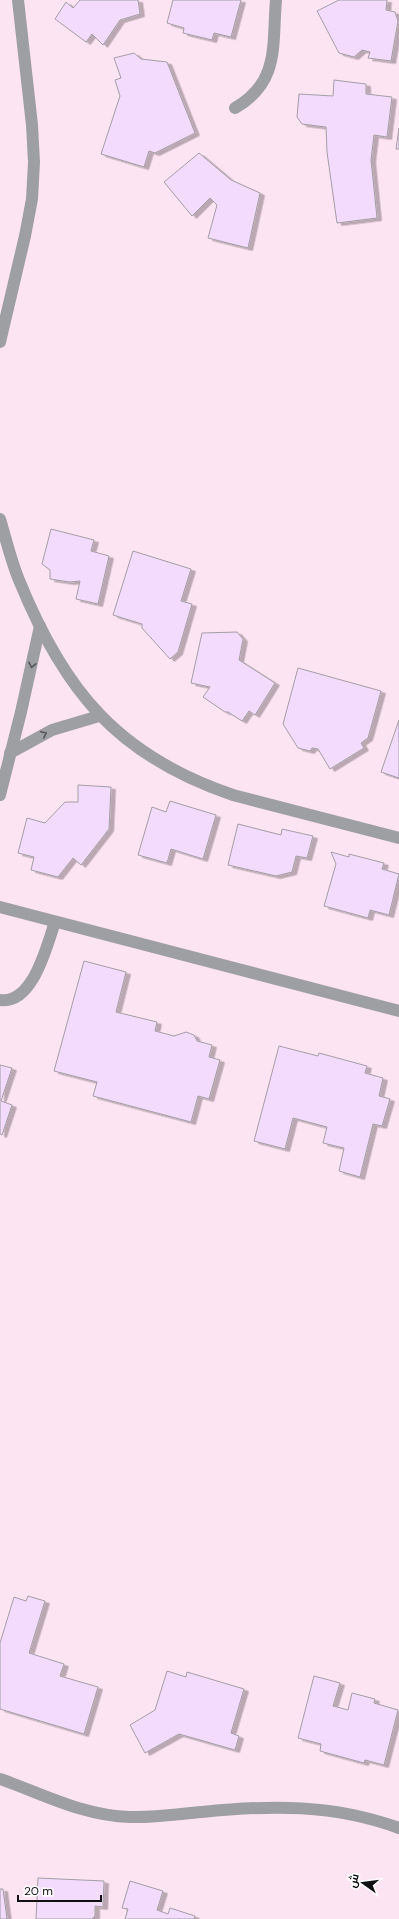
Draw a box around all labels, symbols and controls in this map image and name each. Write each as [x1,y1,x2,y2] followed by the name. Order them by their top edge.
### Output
[28,661,36,668] one-way arrow
[39,731,47,739] one-way arrow
[343,1863,383,1903] north arrow
[345,1872,362,1889] text: ش
[18,1877,101,1903] scale bar
[24,1883,53,1899] text: 20 m

